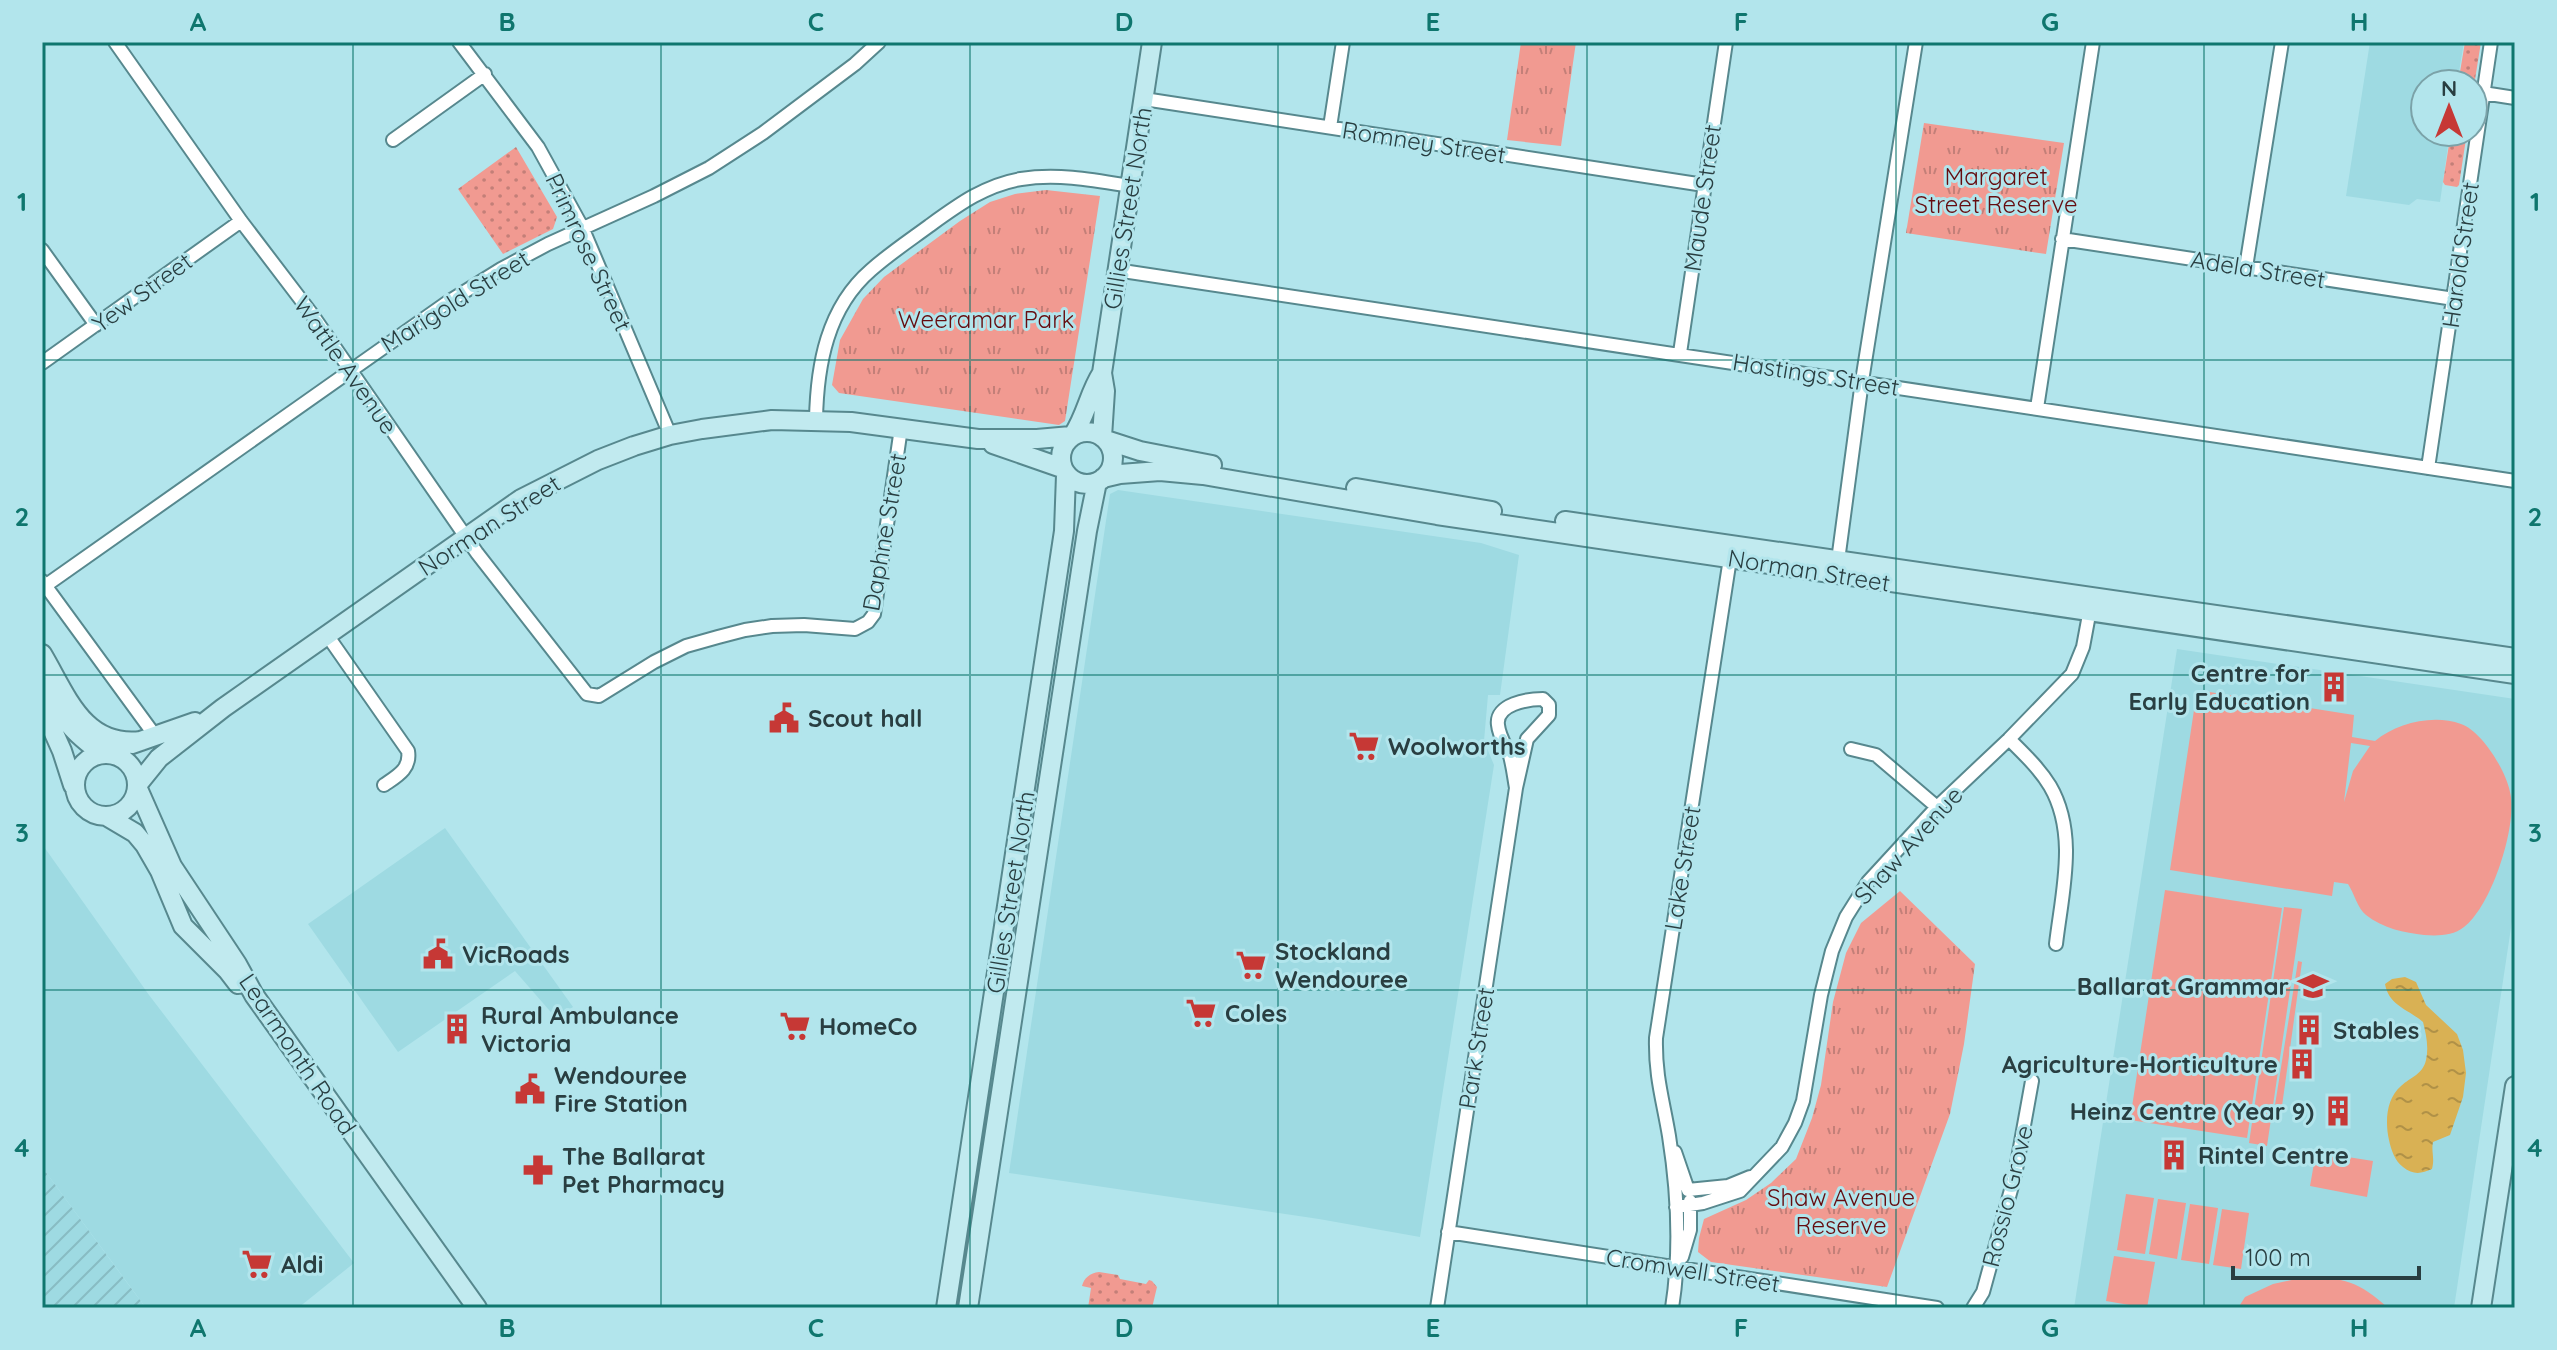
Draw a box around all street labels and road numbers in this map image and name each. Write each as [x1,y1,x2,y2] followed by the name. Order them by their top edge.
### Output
[1096,105,1158,311] street label: Gillies Street North
[1340,114,1508,170] street label: Romney Street
[1677,123,1727,273] street label: Maude Street
[539,168,639,336] street label: Primrose Street
[2435,180,2485,330] street label: Harold Street
[375,243,535,359] street label: Marigold Street
[2189,244,2327,294] street label: Adela Street
[86,246,198,338] street label: Yew Street
[287,290,405,440] street label: Wattle Avenue
[1731,346,1901,402] street label: Hastings Street
[855,451,913,613] street label: Daphne Street
[412,468,566,582] street label: Norman Street
[1726,542,1892,598] street label: Norman Street
[1847,780,1969,910] street label: Shaw Avenue
[979,789,1041,995] street label: Gillies Street North
[1657,804,1707,932] street label: Lake Street
[233,968,363,1140] street label: Learmonth Road
[1452,985,1500,1111] street label: Park Street
[1975,1122,2039,1270] street label: Rossio Grove
[1604,1241,1782,1299] street label: Cromwell Street

